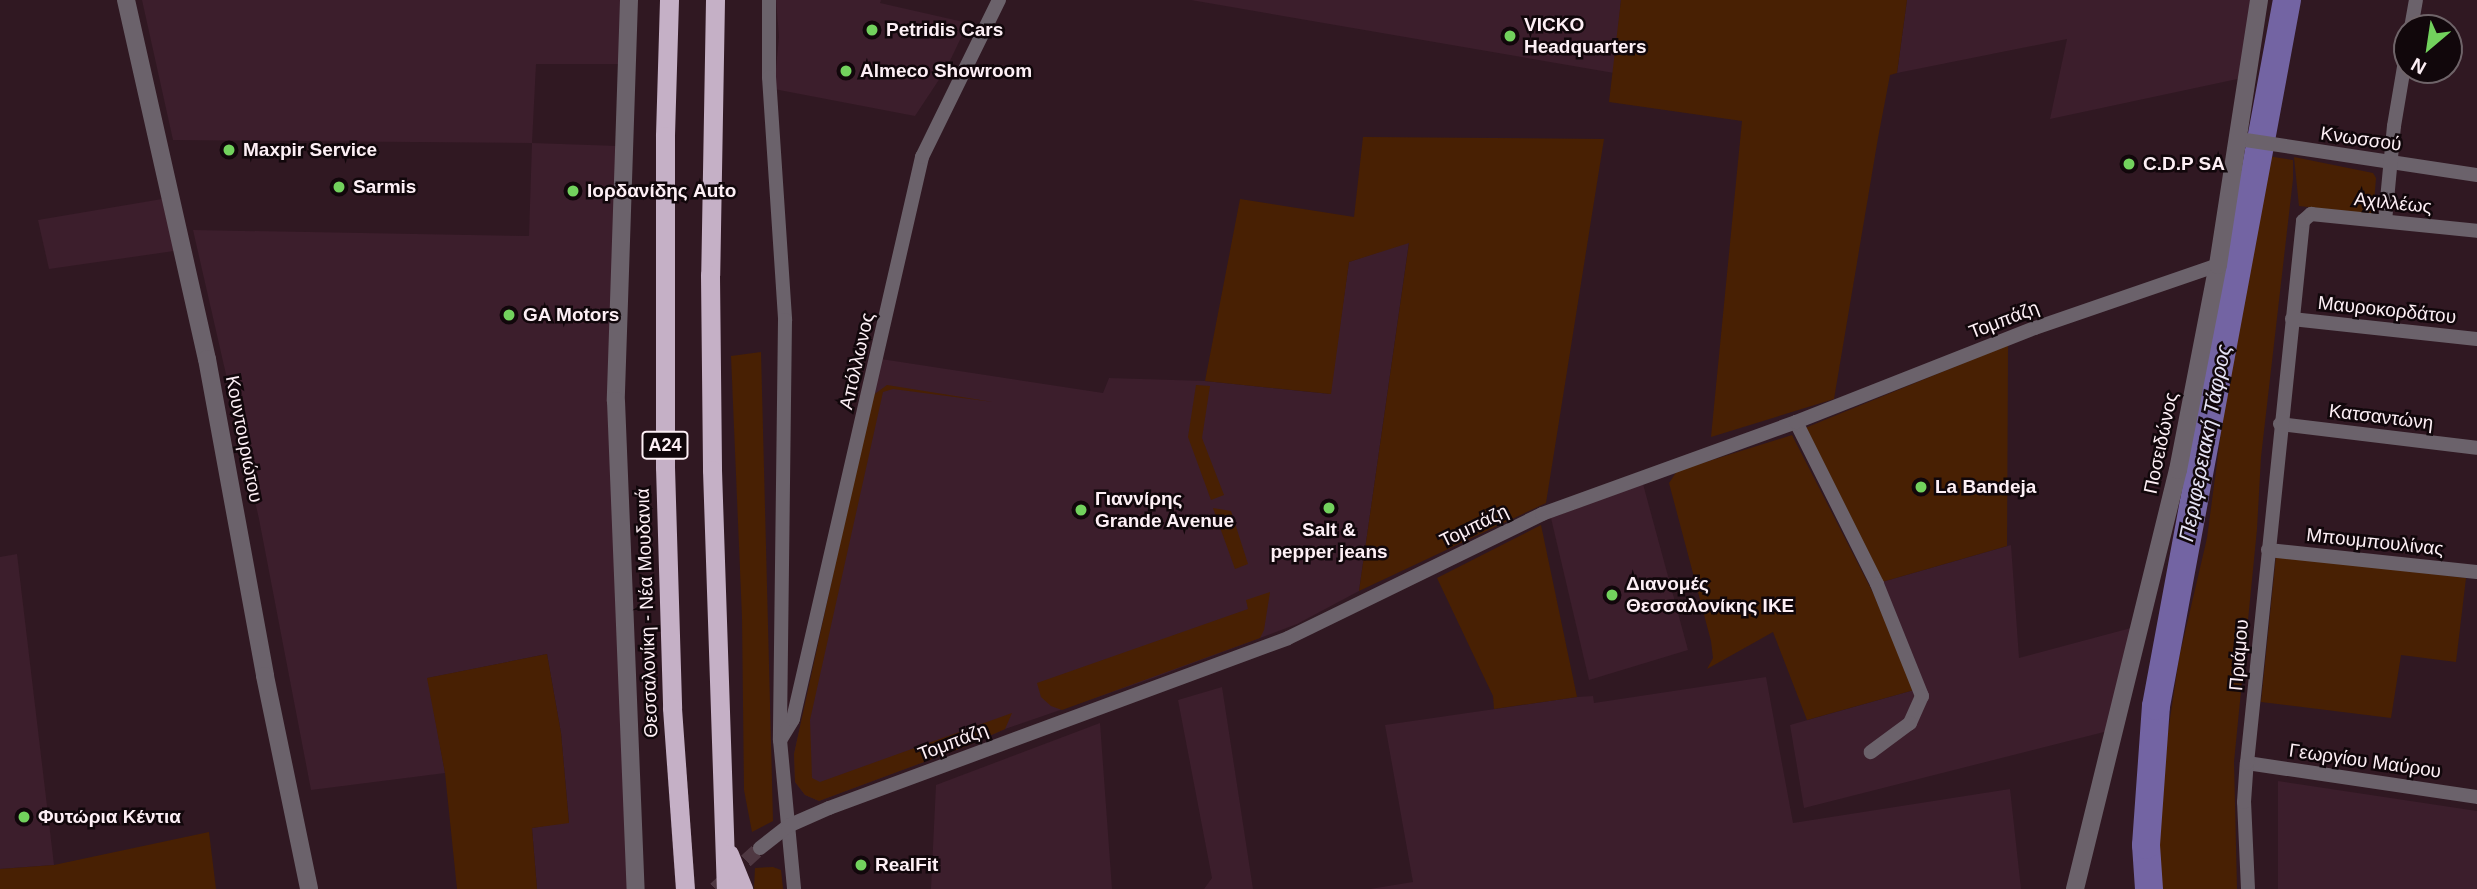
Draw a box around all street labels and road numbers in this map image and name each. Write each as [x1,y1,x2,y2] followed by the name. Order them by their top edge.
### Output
[2319,122,2403,156] street label: Κνωσσού
[2353,188,2433,218] street label: Αχιλλέως
[2317,291,2457,329] street label: Μαυροκορδάτου
[1966,296,2042,344] street label: Τομπάζη
[835,310,879,412] street label: Απόλλωνος
[221,374,267,504] street label: Κουντουριώτου
[2139,390,2183,496] street label: Ποσειδώνος
[2327,399,2435,435] street label: Κατσαντώνη
[640,430,690,460] road number: Α24
[631,488,663,738] street label: Θεσσαλονίκη - Νέα Μουδανιά
[1436,500,1512,552] street label: Τομπάζη
[2305,523,2445,561] street label: Μπουμπουλίνας
[2225,618,2253,692] street label: Πριάμου
[915,718,991,766] street label: Τομπάζη
[2287,739,2443,783] street label: Γεωργίου Μαύρου

